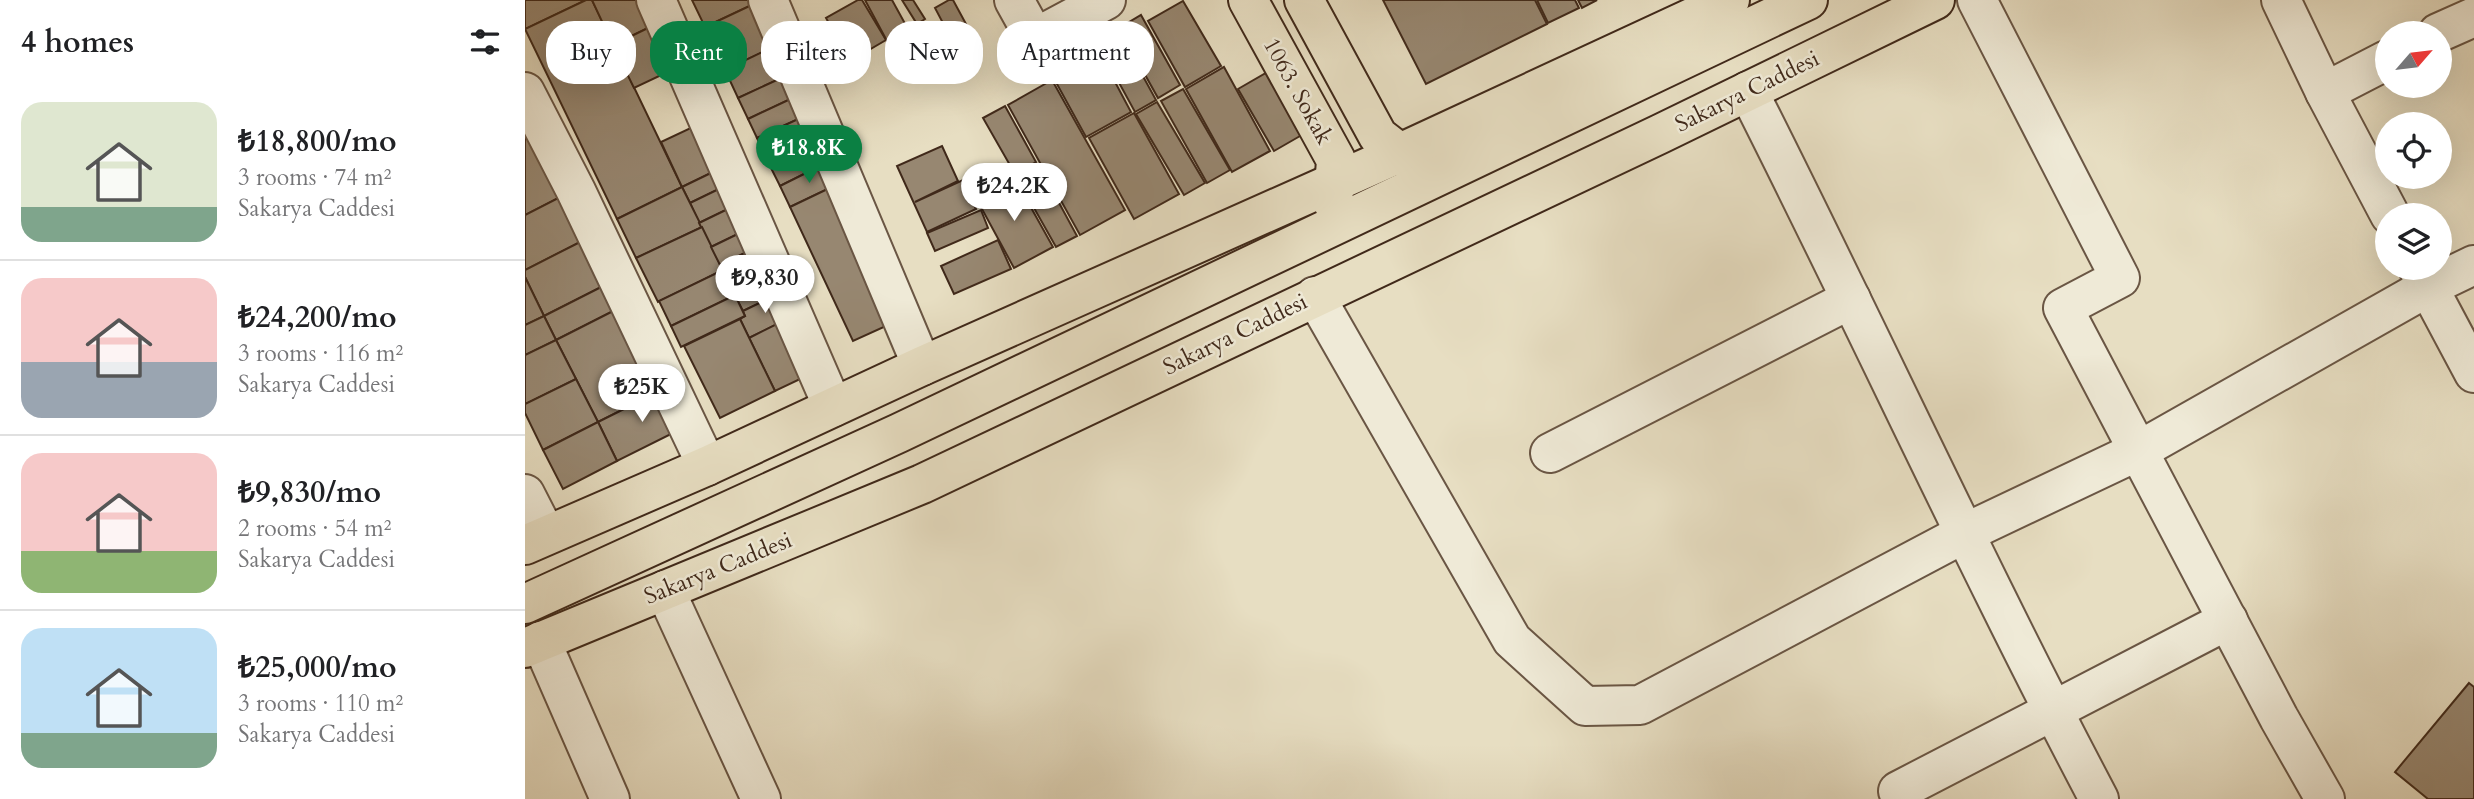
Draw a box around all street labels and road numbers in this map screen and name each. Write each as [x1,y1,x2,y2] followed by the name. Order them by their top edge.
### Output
[1256,32,1340,151] street label: 1063. Sokak
[1670,43,1824,139] street label: Sakarya Caddesi
[1158,286,1312,382] street label: Sakarya Caddesi
[639,524,797,612] street label: Sakarya Caddesi

